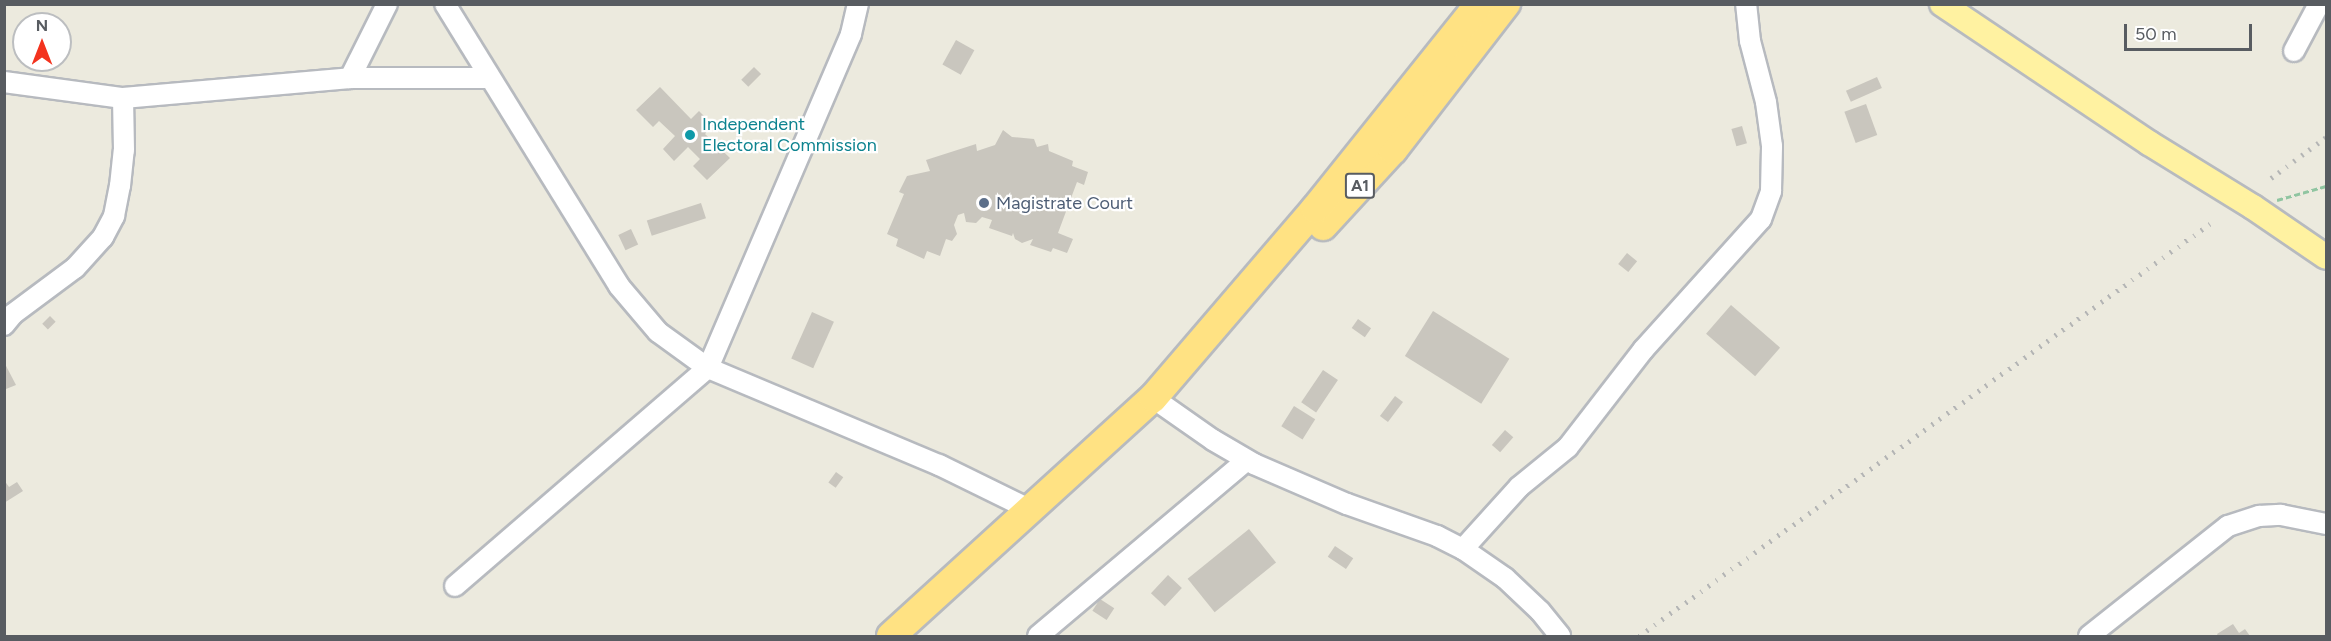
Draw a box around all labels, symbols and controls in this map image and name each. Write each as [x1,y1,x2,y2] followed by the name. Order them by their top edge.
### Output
[12,12,72,72] north arrow
[2127,12,2254,50] scale bar
[36,16,48,35] text: N
[2135,23,2177,45] text: 50 m
[702,114,877,156] place label: Independent Electoral Commission
[683,128,697,142] marker: Independent Electoral Commission
[1344,173,1376,199] road number: A1
[996,192,1133,214] place label: Magistrate Court
[977,196,991,210] marker: Magistrate Court

